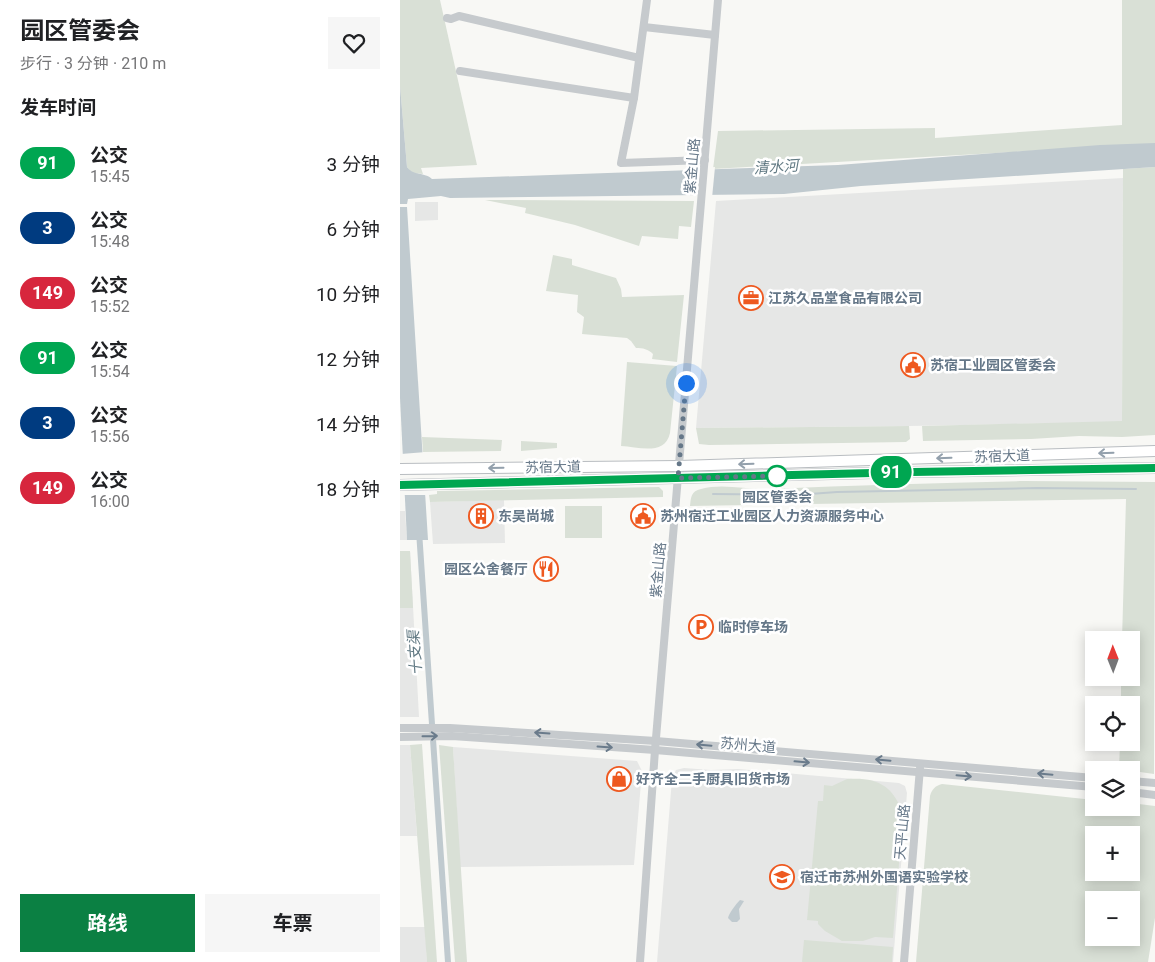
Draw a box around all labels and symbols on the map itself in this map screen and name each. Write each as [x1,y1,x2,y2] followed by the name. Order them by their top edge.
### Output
[682,137,702,195] street label: 紫金山路
[753,156,802,178] water label: 清水河
[738,285,764,311] office icon: 江苏久品堂食品有限公司
[768,290,922,306] place label: 江苏久品堂食品有限公司
[900,352,926,378] public building icon: 苏宿工业园区管委会
[930,357,1056,373] place label: 苏宿工业园区管委会
[674,371,699,396] your location
[974,447,1030,465] street label: 苏宿大道
[1099,448,1115,458] one-way arrow
[936,453,952,463] one-way arrow
[868,456,914,488] line badge: 91
[525,459,581,475] street label: 苏宿大道
[739,459,755,469] one-way arrow
[489,463,505,473] one-way arrow
[766,465,788,487] marker: 园区管委会
[742,489,812,505] place label: 园区管委会
[468,503,494,529] building icon: 东吴尚城
[630,503,656,529] public building icon: 苏州宿迁工业园区人力资源服务中心
[498,508,554,524] place label: 东吴尚城
[660,508,884,524] place label: 苏州宿迁工业园区人力资源服务中心
[648,541,668,599] street label: 紫金山路
[533,556,559,582] restaurant icon: 园区公舍餐厅
[444,561,528,577] place label: 园区公舍餐厅
[688,614,714,640] parking icon: 临时停车场
[718,619,788,635] place label: 临时停车场
[404,628,426,676] water label: 十支渠
[1085,631,1140,686] north arrow
[534,729,550,738] one-way arrow
[421,732,437,741] one-way arrow
[719,735,777,755] street label: 苏州大道
[696,740,712,750] one-way arrow
[597,742,613,751] one-way arrow
[876,755,892,765] one-way arrow
[794,758,810,767] one-way arrow
[606,766,632,792] shop icon: 好齐全二手厨具旧货市场
[1037,769,1053,778] one-way arrow
[636,771,790,787] place label: 好齐全二手厨具旧货市场
[956,771,972,781] one-way arrow
[892,803,912,861] street label: 天平山路
[769,864,795,890] school or university icon: 宿迁市苏州外国语实验学校
[800,869,968,885] place label: 宿迁市苏州外国语实验学校

